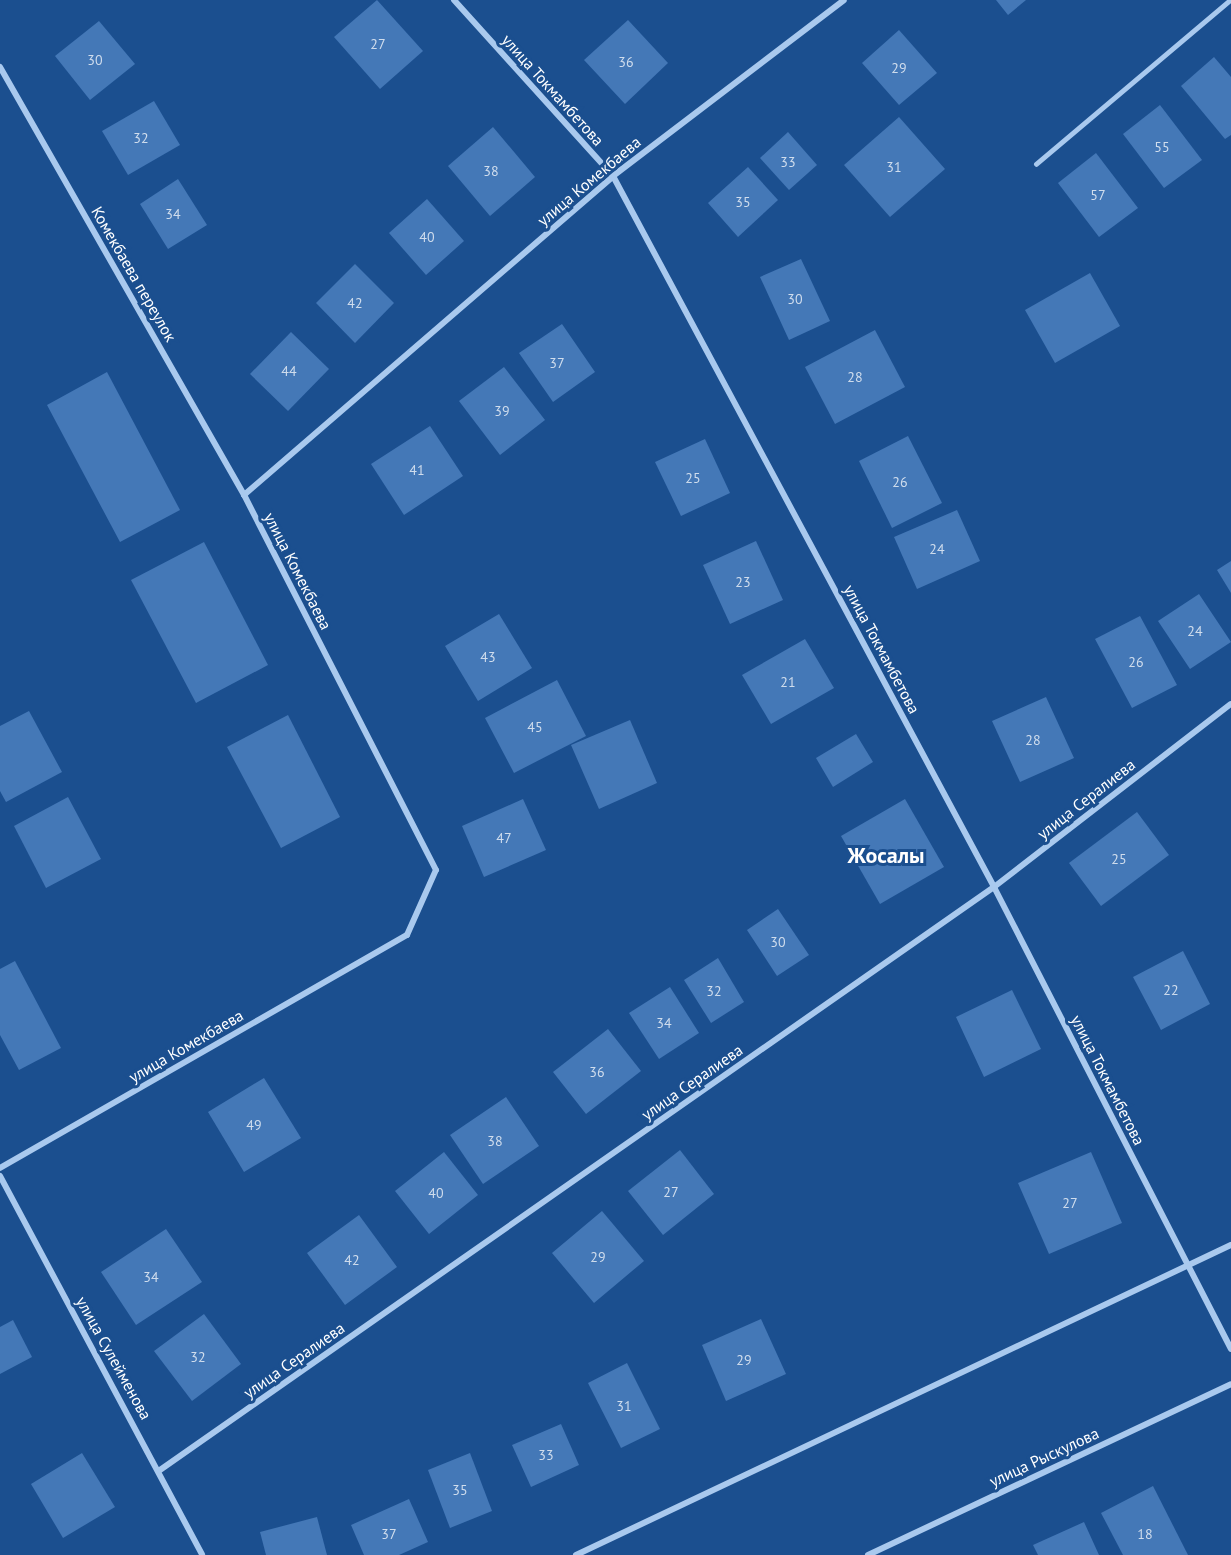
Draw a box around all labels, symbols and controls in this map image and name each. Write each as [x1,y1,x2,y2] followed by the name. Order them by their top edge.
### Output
[498,30,608,150] street label: улица Токмамбетова
[370,36,386,52] house number: 27
[87,52,103,68] house number: 30
[618,54,634,70] house number: 36
[891,60,907,76] house number: 29
[133,130,149,146] house number: 32
[533,132,645,230] street label: улица Комекбаева
[1154,139,1170,155] house number: 55
[780,154,796,170] house number: 33
[886,159,902,175] house number: 31
[483,163,499,179] house number: 38
[1090,187,1106,203] house number: 57
[735,194,751,210] house number: 35
[87,203,181,345] street label: Комекбаева переулок
[165,206,181,222] house number: 34
[419,229,435,245] house number: 40
[787,291,803,307] house number: 30
[347,295,363,311] house number: 42
[549,355,565,371] house number: 37
[281,363,297,379] house number: 44
[847,369,863,385] house number: 28
[494,403,510,419] house number: 39
[409,462,425,478] house number: 41
[685,470,701,486] house number: 25
[892,474,908,490] house number: 26
[260,509,336,633] street label: улица Комекбаева
[929,541,945,557] house number: 24
[735,574,751,590] house number: 23
[840,581,924,717] street label: улица Токмамбетова
[1187,623,1203,639] house number: 24
[480,649,496,665] house number: 43
[1128,654,1144,670] house number: 26
[780,674,796,690] house number: 21
[527,719,543,735] house number: 45
[1025,732,1041,748] house number: 28
[1033,755,1139,843] street label: улица Сералиева
[496,830,512,846] house number: 47
[848,843,924,869] district label: Жосалы
[1111,851,1127,867] house number: 25
[770,934,786,950] house number: 30
[1163,982,1179,998] house number: 22
[706,983,722,999] house number: 32
[125,1005,247,1087] street label: улица Комекбаева
[1067,1012,1149,1148] street label: улица Токмамбетова
[656,1015,672,1031] house number: 34
[638,1040,746,1124] street label: улица Сералиева
[589,1064,605,1080] house number: 36
[246,1117,262,1133] house number: 49
[487,1133,503,1149] house number: 38
[663,1184,679,1200] house number: 27
[428,1185,444,1201] house number: 40
[1062,1195,1078,1211] house number: 27
[590,1249,606,1265] house number: 29
[344,1252,360,1268] house number: 42
[143,1269,159,1285] house number: 34
[72,1293,156,1423] street label: улица Сулейменова
[240,1318,348,1402] street label: улица Сералиева
[190,1349,206,1365] house number: 32
[736,1352,752,1368] house number: 29
[616,1398,632,1414] house number: 31
[986,1423,1102,1491] street label: улица Рыскулова
[538,1447,554,1463] house number: 33
[452,1482,468,1498] house number: 35
[381,1526,397,1542] house number: 37
[1137,1526,1153,1542] house number: 18

